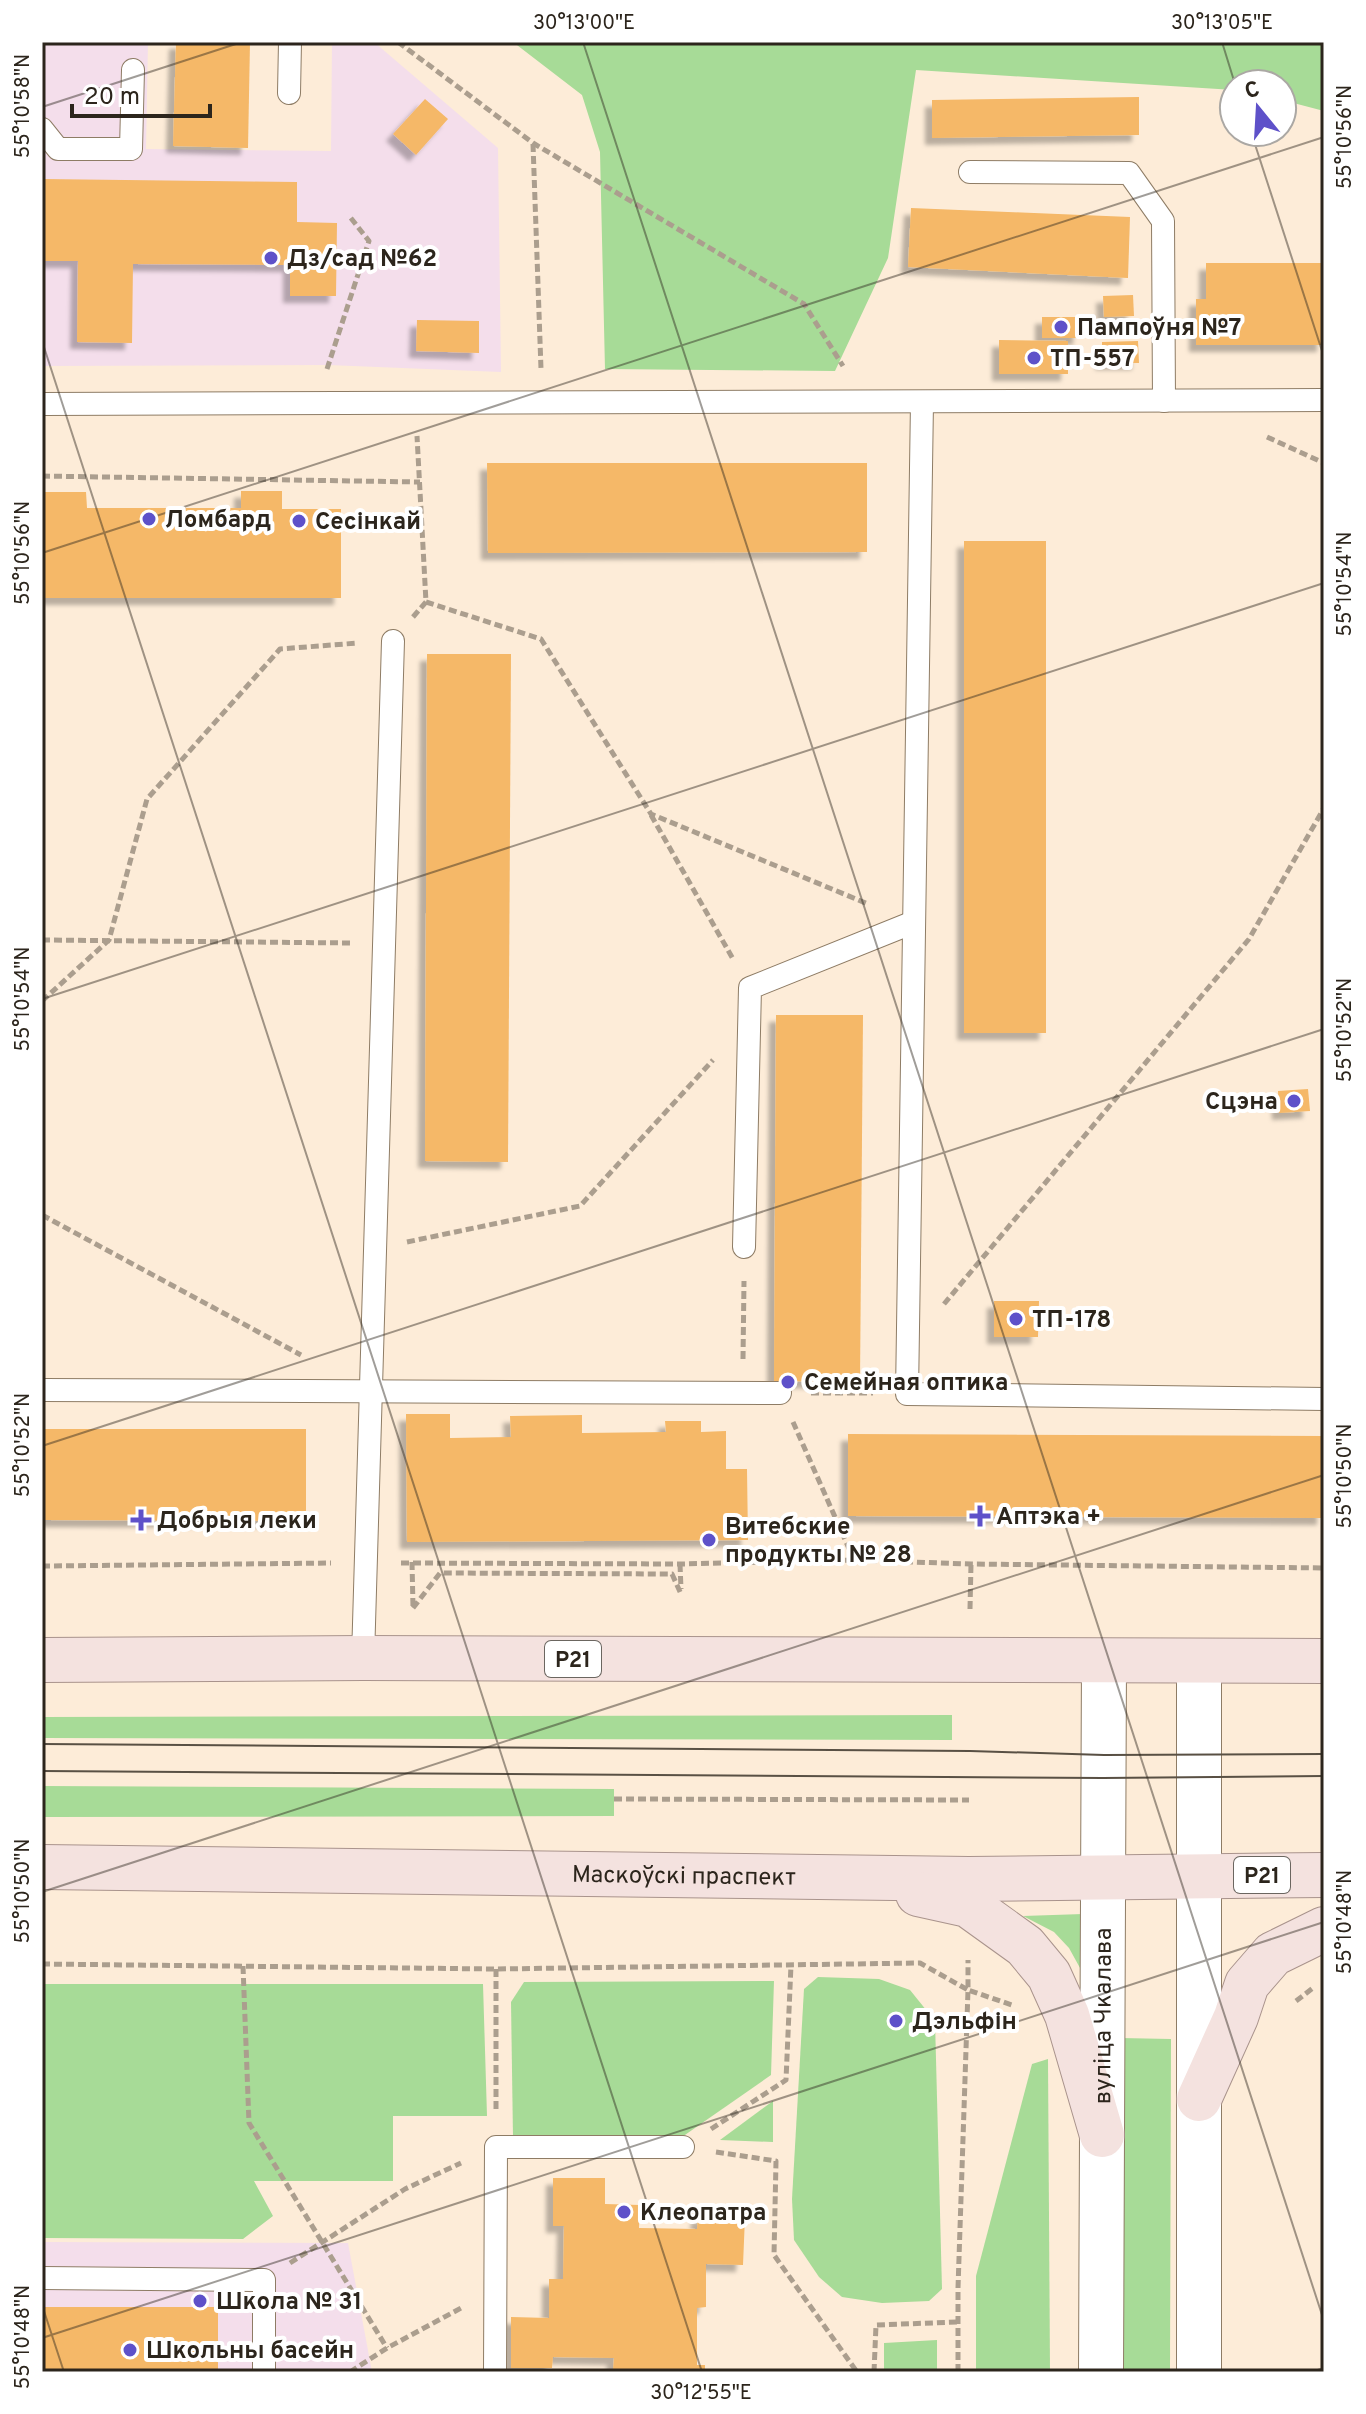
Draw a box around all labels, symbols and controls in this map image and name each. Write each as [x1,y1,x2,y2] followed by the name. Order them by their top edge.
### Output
[533,11,635,37] text: 30°13'00"E
[1171,11,1273,37] text: 30°13'05"E
[11,54,37,158] text: 55°10'58"N
[72,68,210,118] scale bar
[1218,68,1298,148] north arrow
[1242,76,1263,106] text: С
[84,83,140,113] text: 20 m
[1333,85,1359,189] text: 55°10'56"N
[287,245,437,275] place label: Дз/сад №62
[262,249,280,267] marker: Дз/сад №62
[1077,314,1241,344] place label: Пампоўня №7
[1052,318,1070,336] marker: Пампоўня №7
[1050,345,1135,375] place label: ТП-557
[1025,349,1043,367] marker: ТП-557
[11,501,37,605] text: 55°10'56"N
[165,506,271,536] place label: Ломбард
[315,508,421,538] place label: Сесінкай
[140,510,158,528] marker: Ломбард
[290,512,308,530] marker: Сесінкай
[1333,531,1359,637] text: 55°10'54"N
[11,946,37,1052] text: 55°10'54"N
[1333,978,1359,1082] text: 55°10'52"N
[1205,1088,1278,1118] place label: Сцэна
[1285,1092,1303,1110] marker: Сцэна
[1032,1306,1111,1336] place label: ТП-178
[1007,1310,1025,1328] marker: ТП-178
[804,1369,1008,1399] place label: Семейная оптика
[779,1373,797,1391] marker: Семейная оптика
[11,1393,37,1497] text: 55°10'52"N
[1333,1423,1359,1529] text: 55°10'50"N
[996,1503,1101,1533] place label: Аптэка +
[157,1507,317,1537] place label: Добрыя леки
[971,1507,989,1525] marker: Аптэка +
[132,1511,150,1529] marker: Добрыя леки
[725,1513,912,1571] place label: Витебские продукты № 28
[700,1531,718,1549] marker: Витебские продукты № 28
[545,1641,601,1677] road number: Р21
[11,1838,37,1944] text: 55°10'50"N
[1234,1857,1290,1893] road number: Р21
[572,1861,796,1894] street label: Маскоўскі праспект
[1333,1870,1359,1974] text: 55°10'48"N
[1089,1928,1120,2104] street label: вуліца Чкалава
[912,2008,1017,2038] place label: Дэльфін
[887,2012,905,2030] marker: Дэльфін
[640,2199,767,2229] place label: Клеопатра
[615,2203,633,2221] marker: Клеопатра
[11,2285,37,2389] text: 55°10'48"N
[216,2288,362,2318] place label: Школа № 31
[191,2292,209,2310] marker: Школа № 31
[146,2337,354,2367] place label: Школьны басейн
[121,2341,139,2359] marker: Школьны басейн
[650,2381,752,2407] text: 30°12'55"E

